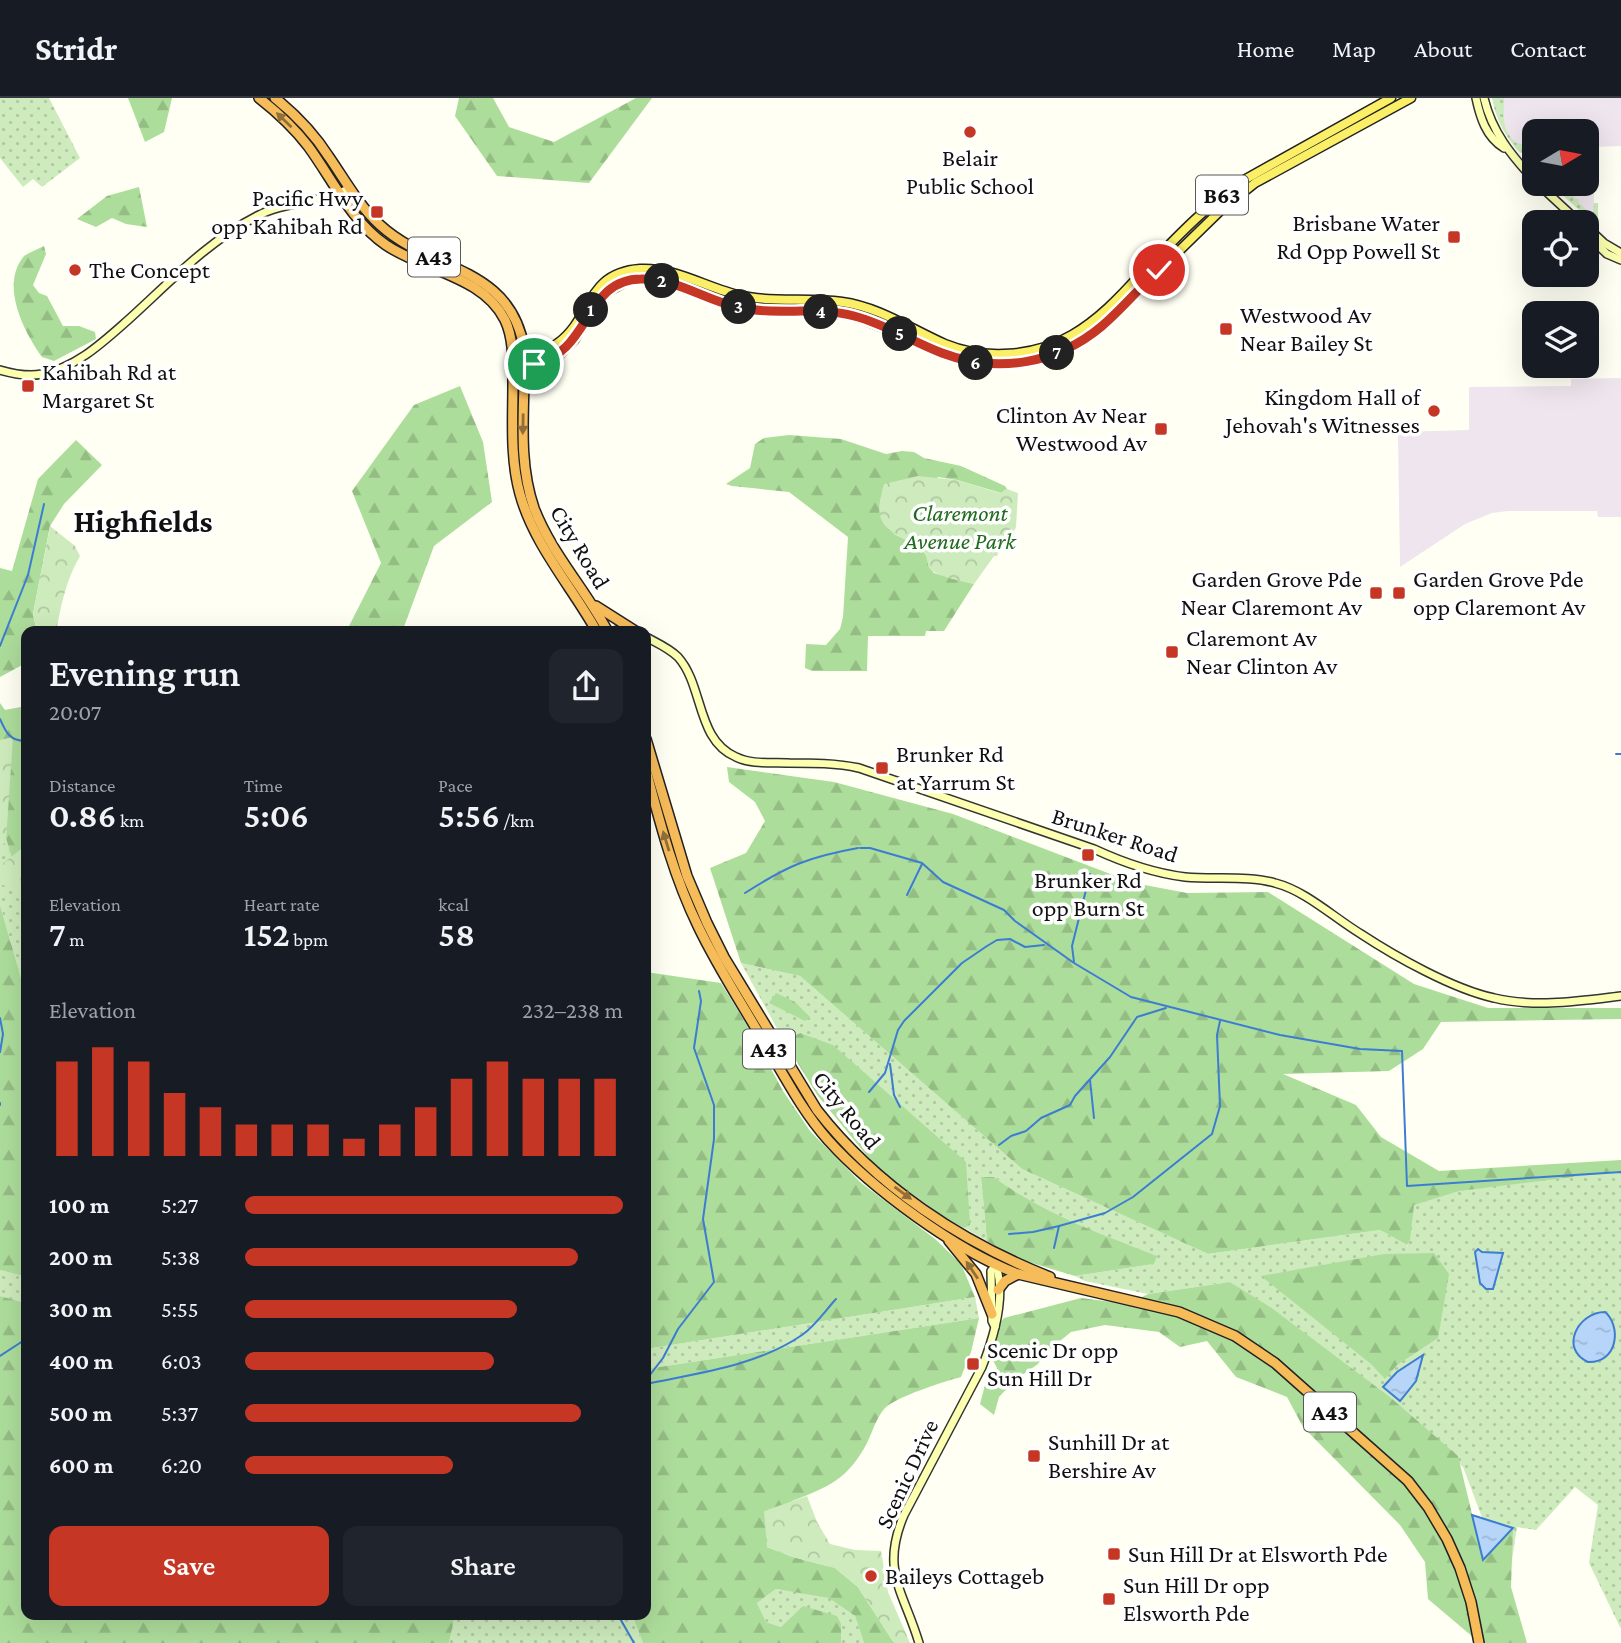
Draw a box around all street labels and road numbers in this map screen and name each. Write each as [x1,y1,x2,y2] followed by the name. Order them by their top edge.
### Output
[1196,176,1248,214] road number: B63
[408,238,460,276] road number: A43
[545,500,616,594] street label: City Road
[1049,801,1182,868] street label: Brunker Road
[743,1030,795,1068] road number: A43
[808,1065,887,1154] street label: City Road
[1304,1392,1356,1432] road number: A43
[869,1415,944,1533] street label: Scenic Drive

